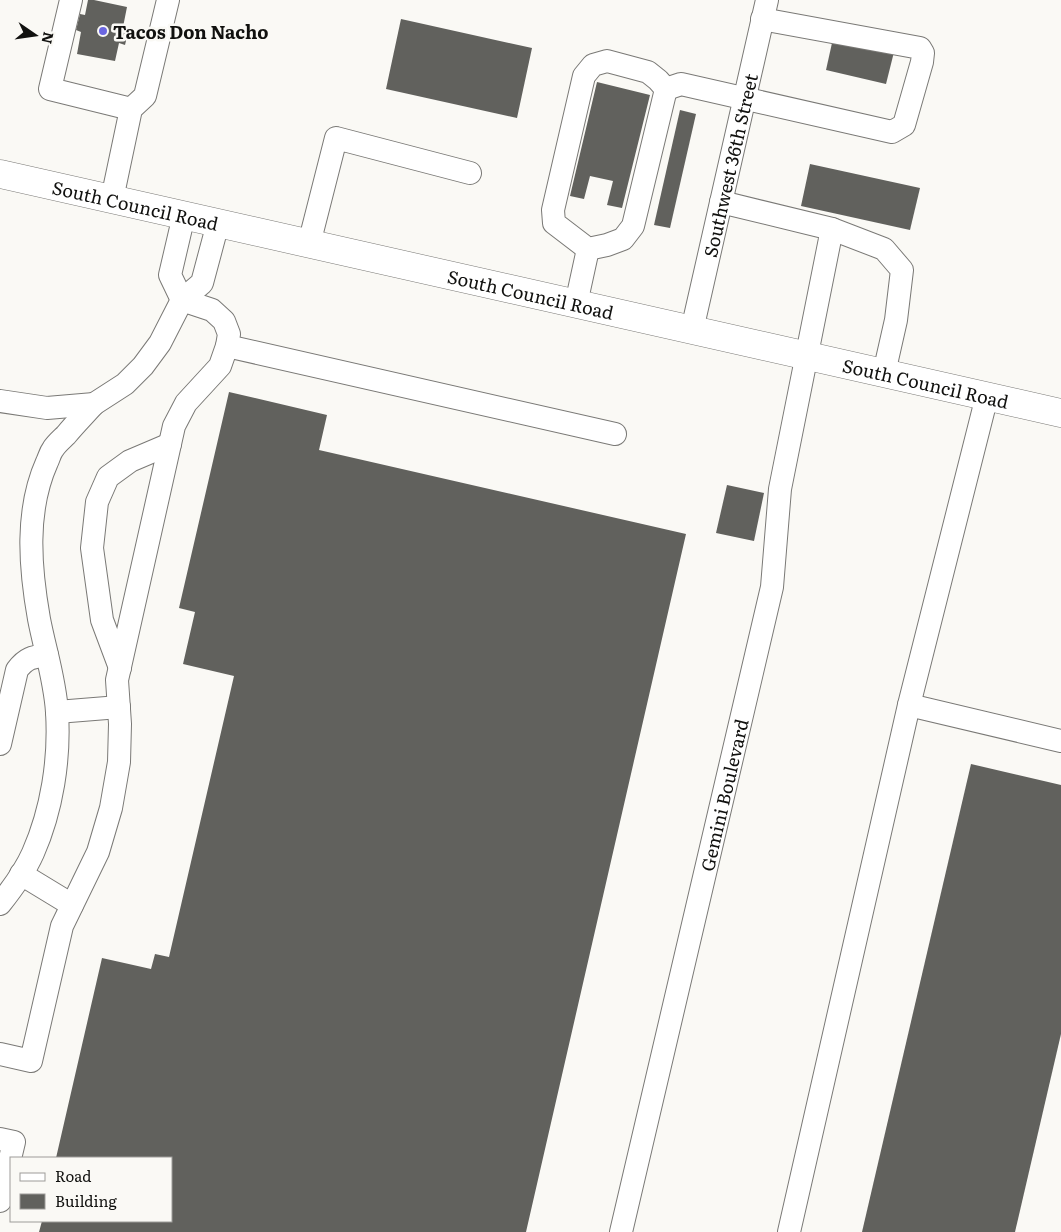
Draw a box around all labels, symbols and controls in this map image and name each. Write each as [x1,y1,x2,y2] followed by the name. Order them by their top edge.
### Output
[10,10,60,60] north arrow
[113,18,269,45] place label: Tacos Don Nacho
[97,25,109,37] marker: Tacos Don Nacho
[38,30,60,46] text: N
[696,70,764,260] street label: Southwest 36th Street
[50,173,221,236] street label: South Council Road
[445,262,616,325] street label: South Council Road
[840,351,1011,414] street label: South Council Road
[692,716,754,874] street label: Gemini Boulevard
[10,1157,172,1222] legend
[55,1164,91,1187] text: Road
[55,1189,117,1212] text: Building

